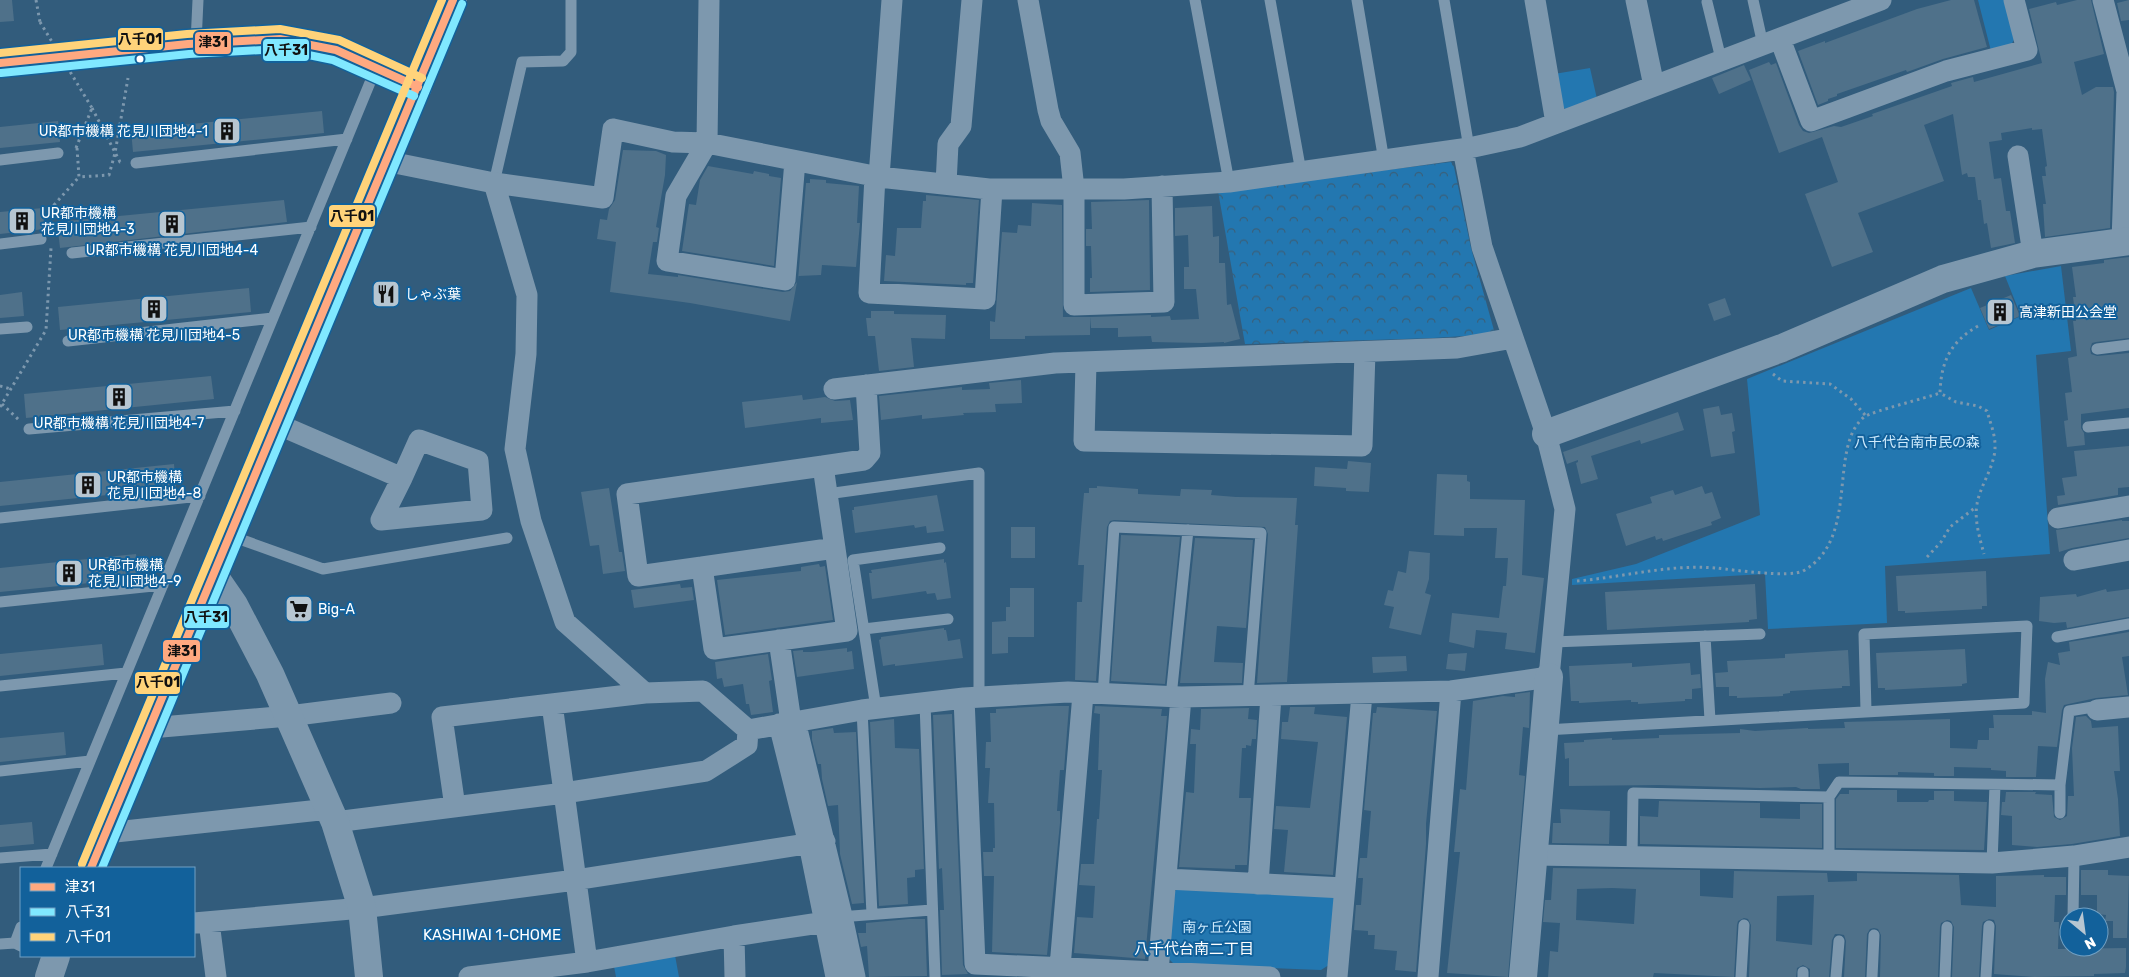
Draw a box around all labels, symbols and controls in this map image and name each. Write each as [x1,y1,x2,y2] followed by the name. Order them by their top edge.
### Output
[117,27,164,51] line badge: 八千01
[118,31,162,48] text: 八千01
[194,31,232,55] line badge: 津31
[198,34,228,51] text: 津31
[262,38,310,62] line badge: 八千31
[264,42,308,59] text: 八千31
[135,54,145,64] unlabelled marker
[212,116,242,146] building icon: UR都市機構 花見川団地4-1
[39,123,208,140] place label: UR都市機構 花見川団地4-1
[328,204,376,228] line badge: 八千01
[41,205,135,238] place label: UR都市機構 花見川団地4-3
[7,206,37,236] building icon: UR都市機構 花見川団地4-3
[330,208,374,225] text: 八千01
[157,209,187,239] building icon: UR都市機構 花見川団地4-4
[86,242,259,259] place label: UR都市機構 花見川団地4-4
[371,279,401,309] restaurant icon: しゃぶ葉
[405,286,461,303] place label: しゃぶ葉
[139,294,169,324] building icon: UR都市機構 花見川団地4-5
[1985,297,2015,327] building icon: 高津新田公会堂
[2019,304,2117,321] place label: 高津新田公会堂
[68,327,240,344] place label: UR都市機構 花見川団地4-5
[104,382,134,412] building icon: UR都市機構 花見川団地4-7
[34,415,204,432] place label: UR都市機構 花見川団地4-7
[1854,434,1980,451] park label: 八千代台南市民の森
[107,469,201,502] place label: UR都市機構 花見川団地4-8
[73,470,103,500] building icon: UR都市機構 花見川団地4-8
[88,557,182,590] place label: UR都市機構 花見川団地4-9
[54,558,84,588] building icon: UR都市機構 花見川団地4-9
[284,594,314,624] supermarket icon: Big-A
[318,601,356,618] place label: Big-A
[183,605,230,629] line badge: 八千31
[184,609,228,626] text: 八千31
[162,639,201,663] line badge: 津31
[167,643,197,660] text: 津31
[134,671,181,695] line badge: 八千01
[136,674,180,691] text: 八千01
[20,867,195,957] legend
[65,878,95,896] text: 津31
[65,903,110,921] text: 八千31
[2059,907,2109,957] north arrow
[1182,919,1252,936] park label: 南ヶ丘公園
[423,926,561,944] district label: KASHIWAI 1-CHOME
[65,928,111,946] text: 八千01
[2082,933,2099,953] text: N
[1134,940,1254,958] district label: 八千代台南二丁目

